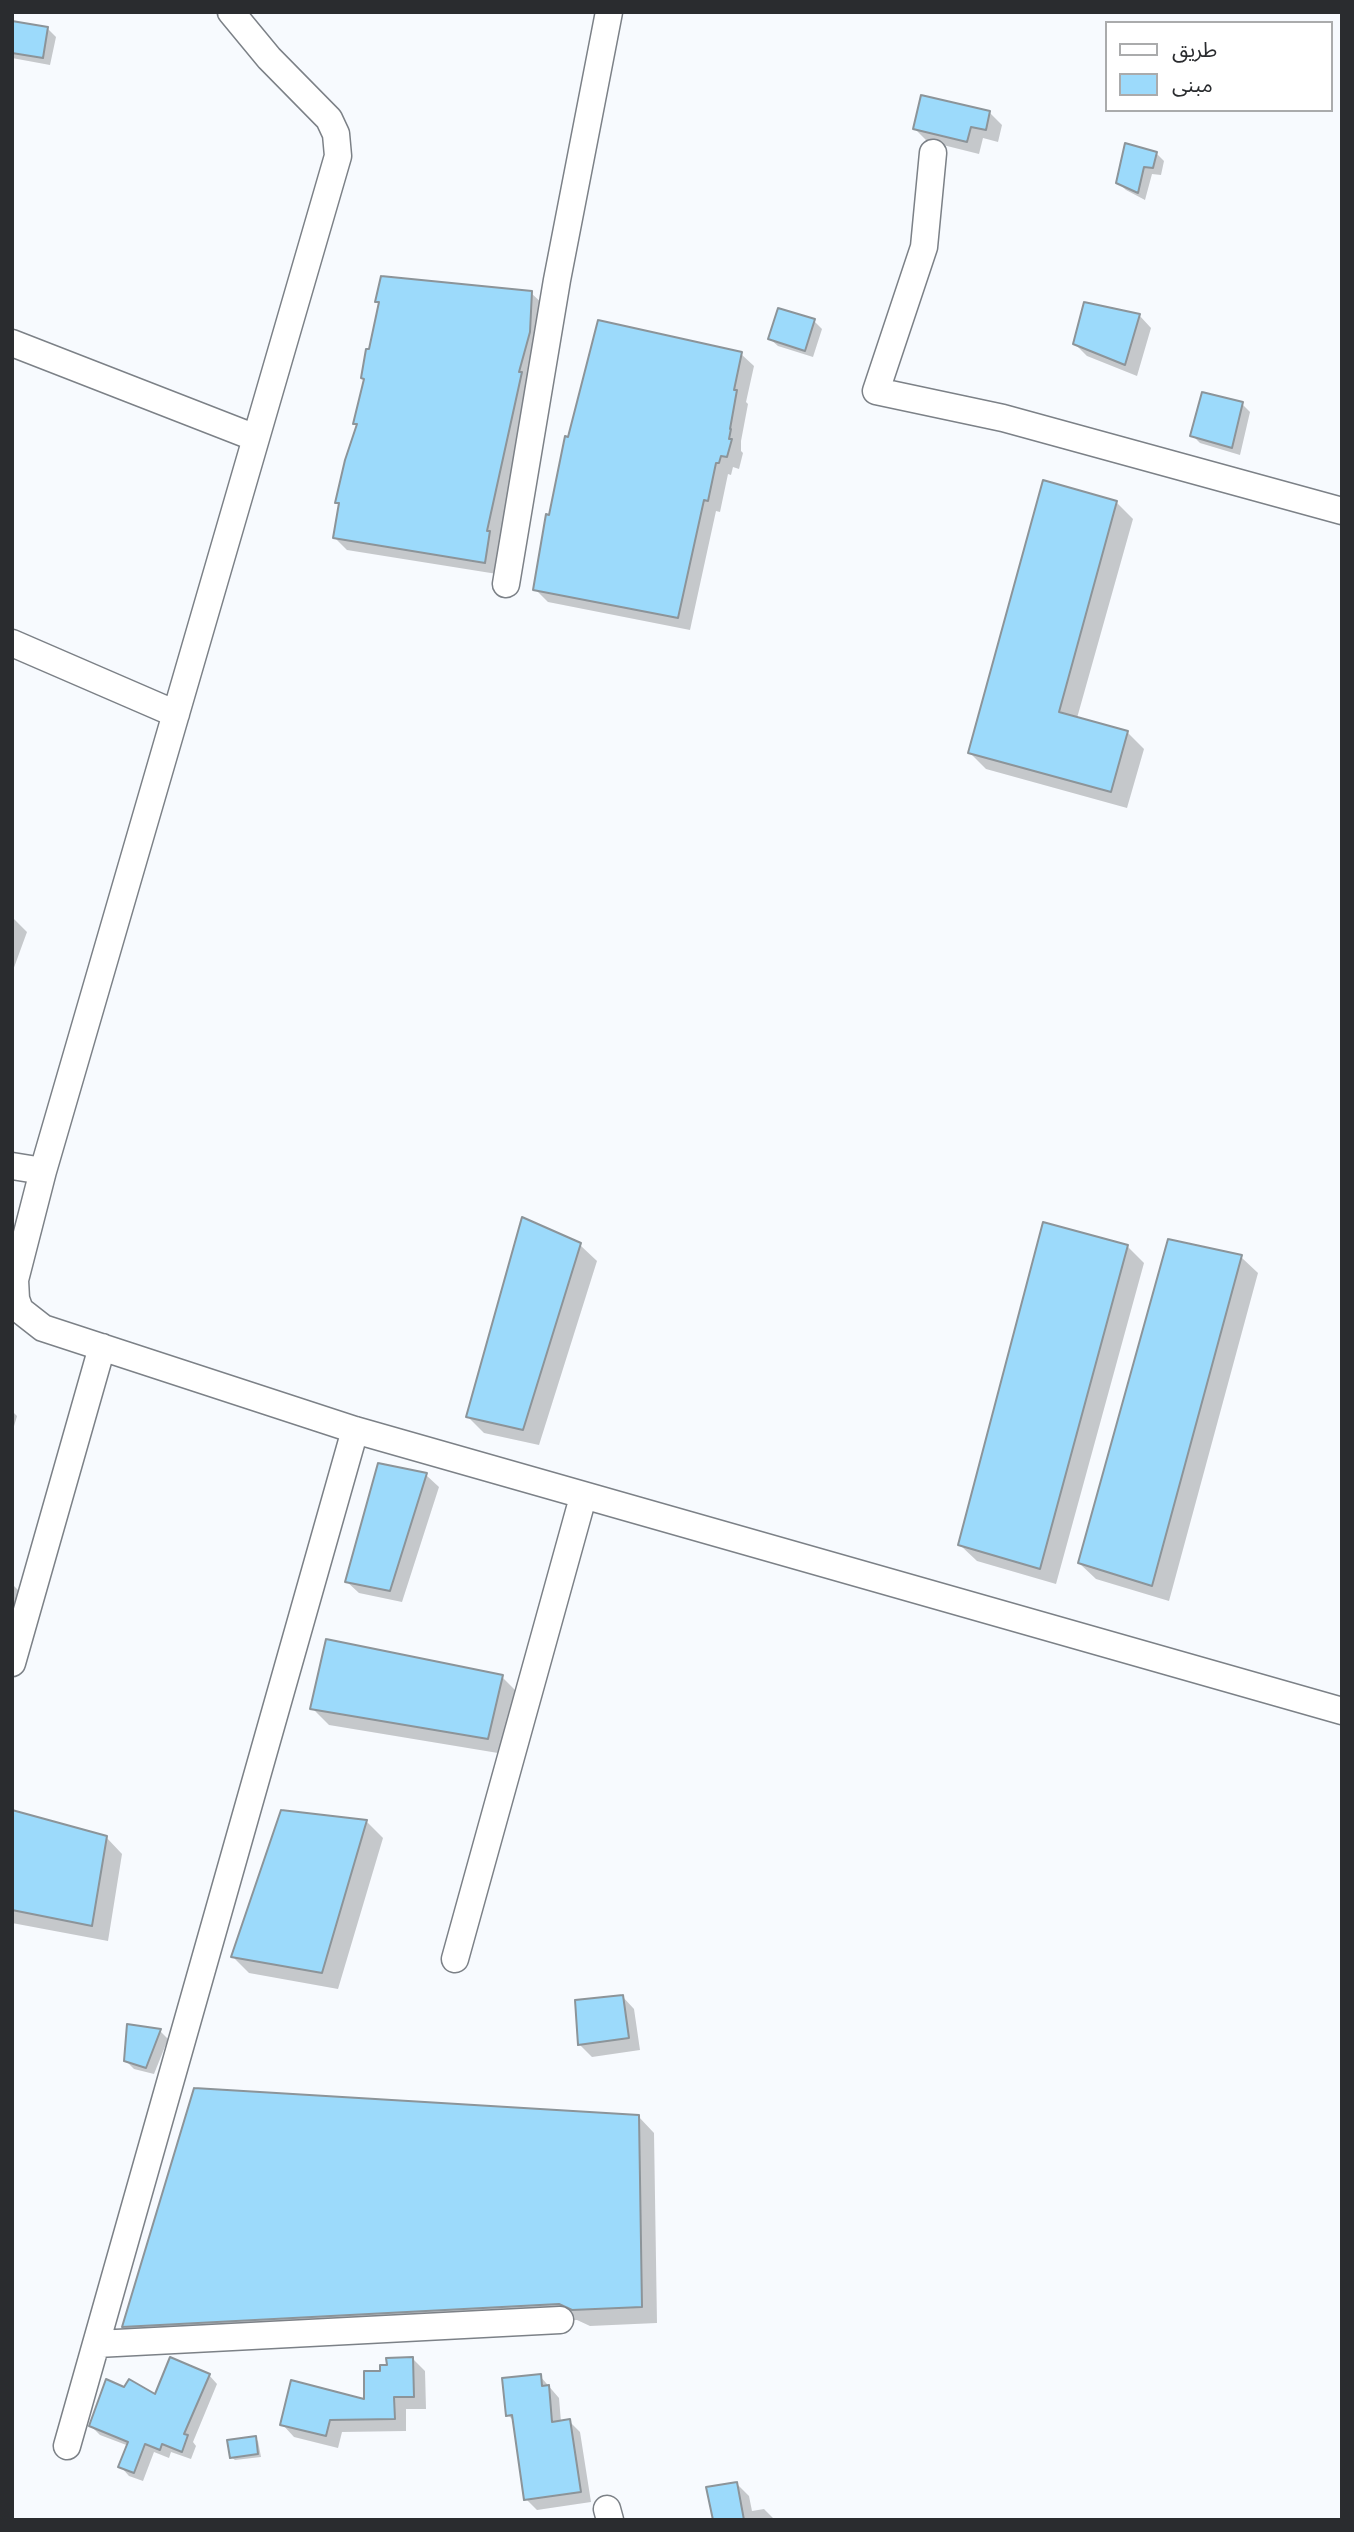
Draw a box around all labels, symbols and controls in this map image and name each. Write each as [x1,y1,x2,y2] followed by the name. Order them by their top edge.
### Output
[1106,21,1333,112] legend
[1172,35,1217,64] text: طريق
[1172,70,1213,99] text: مبنى

